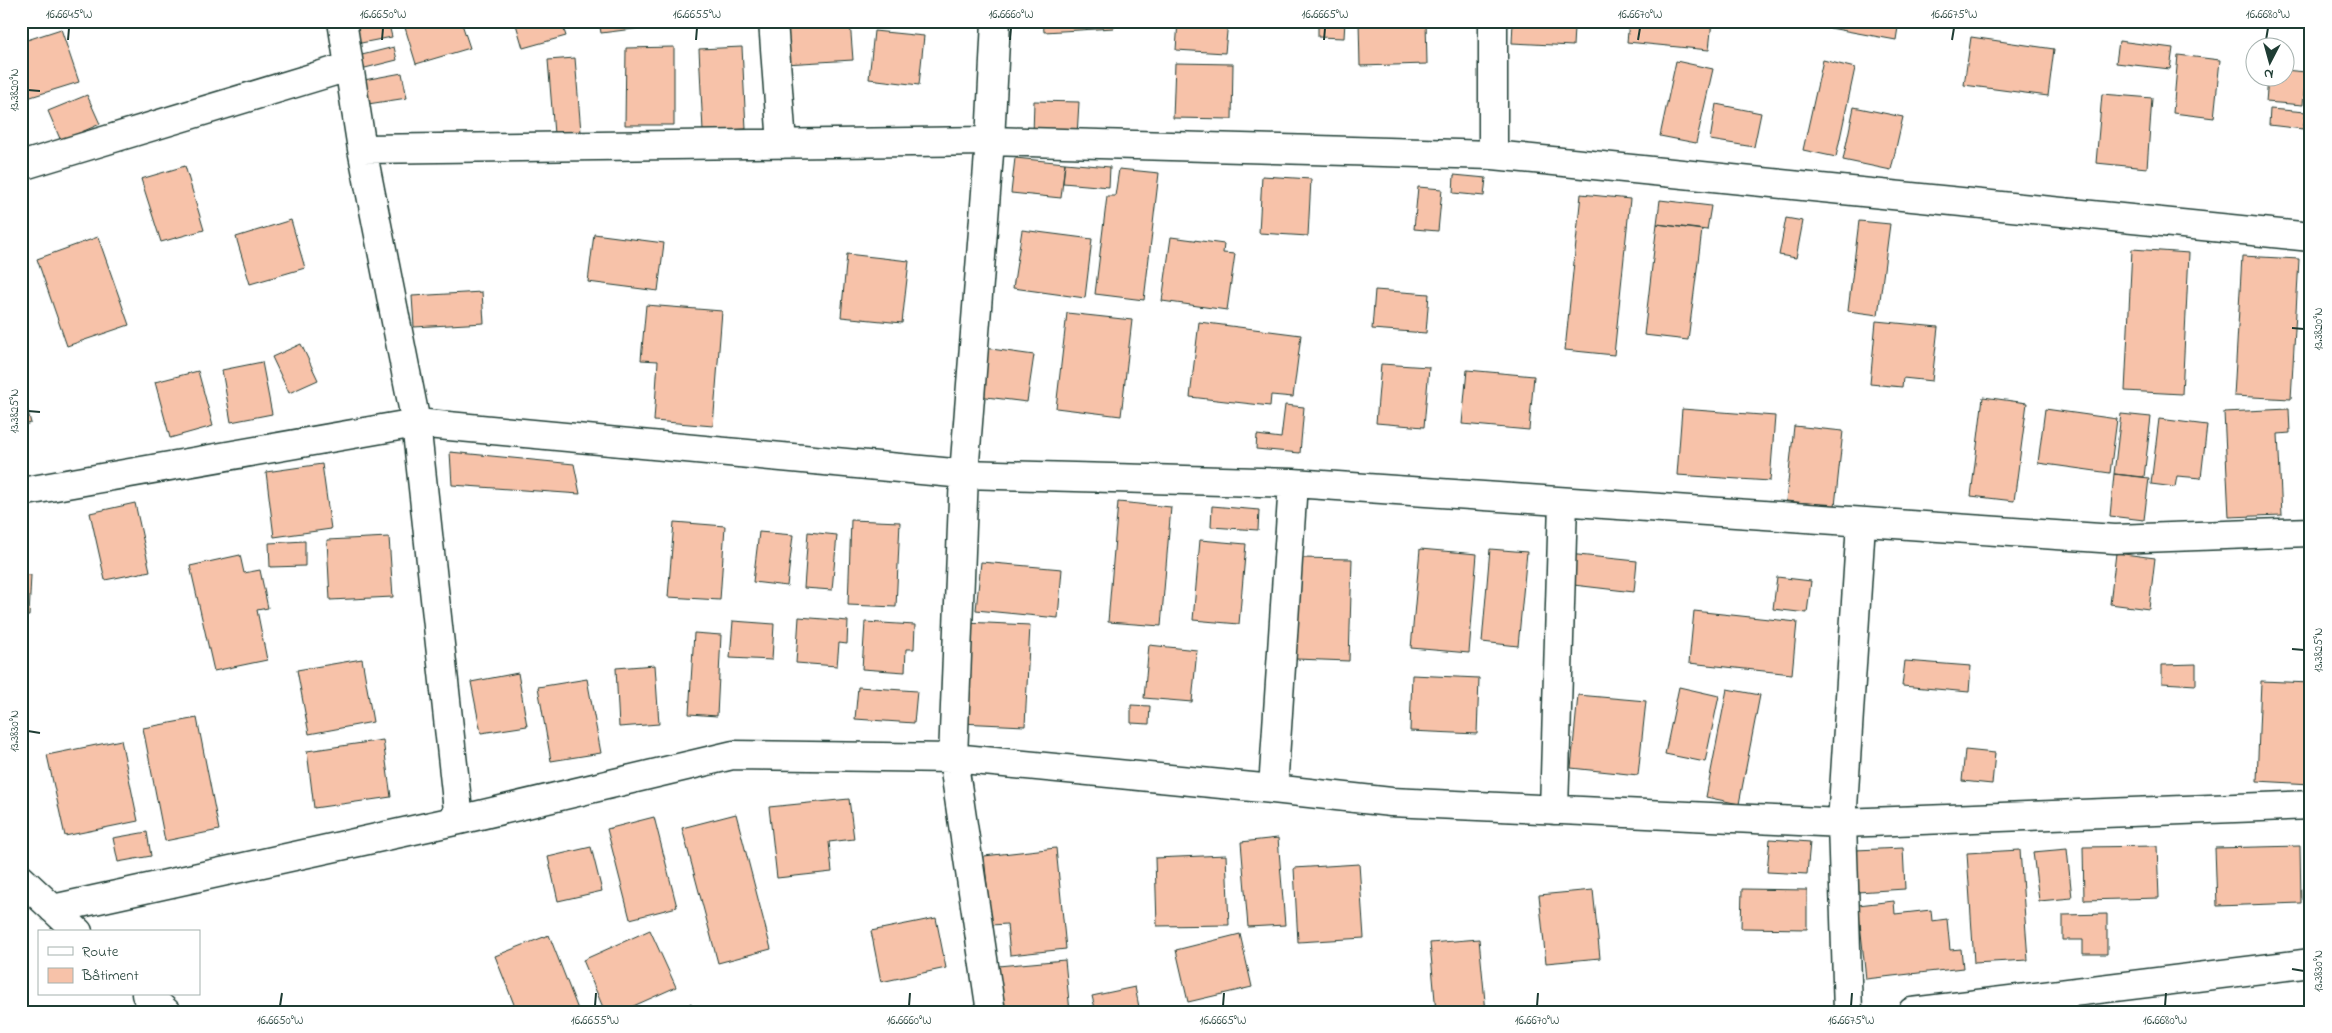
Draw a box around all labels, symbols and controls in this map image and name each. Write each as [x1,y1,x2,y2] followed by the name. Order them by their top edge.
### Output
[46,6,92,24] text: 16.6645°W
[360,6,406,24] text: 16.6650°W
[673,6,721,24] text: 16.6655°W
[988,6,1034,24] text: 16.6660°W
[1302,6,1348,24] text: 16.6665°W
[1618,6,1662,24] text: 16.6670°W
[1931,6,1977,24] text: 16.6675°W
[2246,6,2290,24] text: 16.6680°W
[2244,38,2294,88] north arrow
[2263,63,2275,84] text: N
[6,68,24,112] text: 13.3820°N
[2310,307,2328,351] text: 13.3820°N
[6,389,24,433] text: 13.3825°N
[2310,628,2328,672] text: 13.3825°N
[6,710,24,752] text: 13.3830°N
[38,930,200,996] legend
[82,941,119,963] text: Route
[2310,950,2328,992] text: 13.3830°N
[81,965,139,987] text: Bâtiment
[257,1012,303,1030] text: 16.6650°W
[571,1012,619,1030] text: 16.6655°W
[886,1012,932,1030] text: 16.6660°W
[1200,1012,1246,1030] text: 16.6665°W
[1515,1012,1559,1030] text: 16.6670°W
[1828,1012,1874,1030] text: 16.6675°W
[2143,1012,2187,1030] text: 16.6680°W

